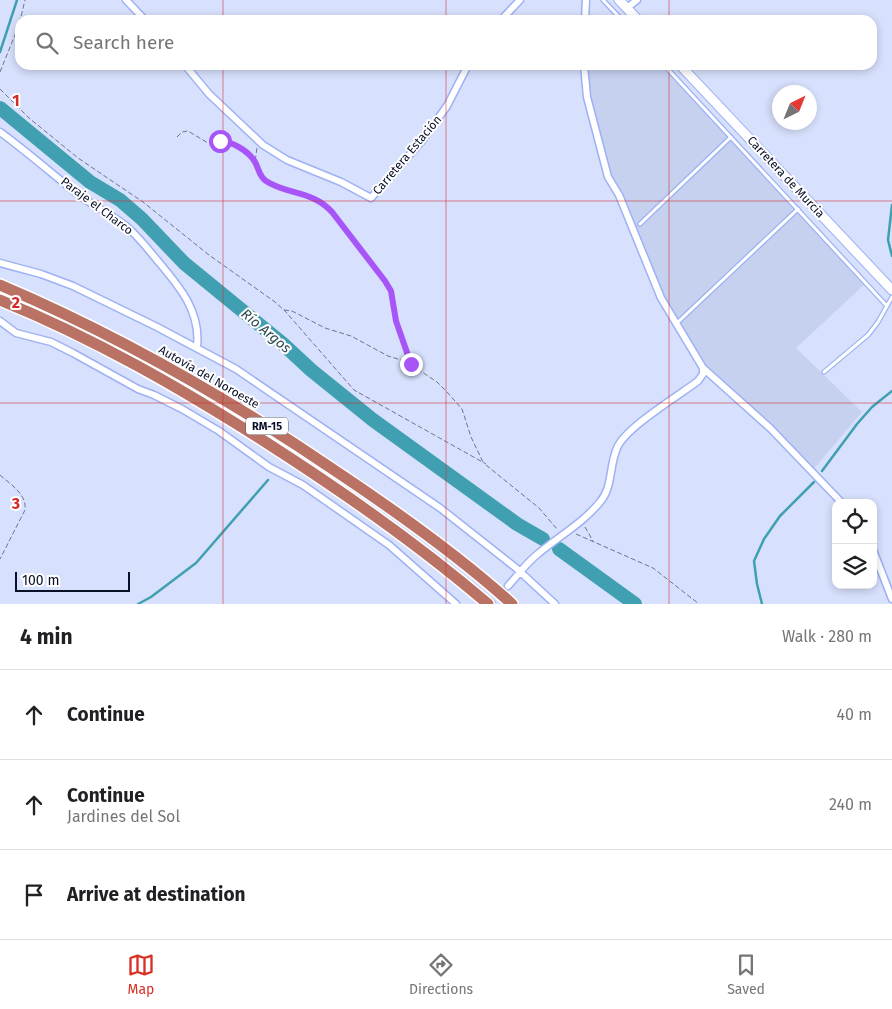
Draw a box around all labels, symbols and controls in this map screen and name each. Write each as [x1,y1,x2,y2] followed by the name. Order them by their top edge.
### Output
[15,15,877,70] search box
[33,29,61,57] icon: search
[73,31,174,54] text: Search here
[772,85,817,130] north arrow
[12,91,20,110] text: 1
[370,113,444,197] street label: Carretera Estación
[209,130,232,153] route start
[745,133,827,221] street label: Carretera de Murcia
[58,174,136,238] street label: Paraje el Charco
[12,293,20,312] text: 2
[238,305,295,357] water label: Río Argos
[156,343,262,411] street label: Autovía del Noroeste
[400,353,423,376] route end
[246,418,288,434] road number: RM-15
[11,494,20,513] text: 3
[832,499,877,589] map controls
[832,499,877,544] button: locate
[832,544,877,589] button: layers
[15,569,130,592] scale bar
[22,572,59,589] text: 100 m
[20,624,73,650] text: 4 min
[782,627,872,646] text: Walk · 280 m
[20,701,48,729] icon: ahead
[67,703,145,726] text: Continue
[837,705,872,724] text: 40 m
[67,784,145,807] text: Continue
[20,791,48,819] icon: ahead
[829,795,872,814] text: 240 m
[67,807,180,826] text: Jardines del Sol
[20,881,48,909] icon: arrive
[67,883,246,906] text: Arrive at destination
[127,951,155,998] tab: Map
[409,951,473,998] tab: Directions
[727,951,765,998] tab: Saved

